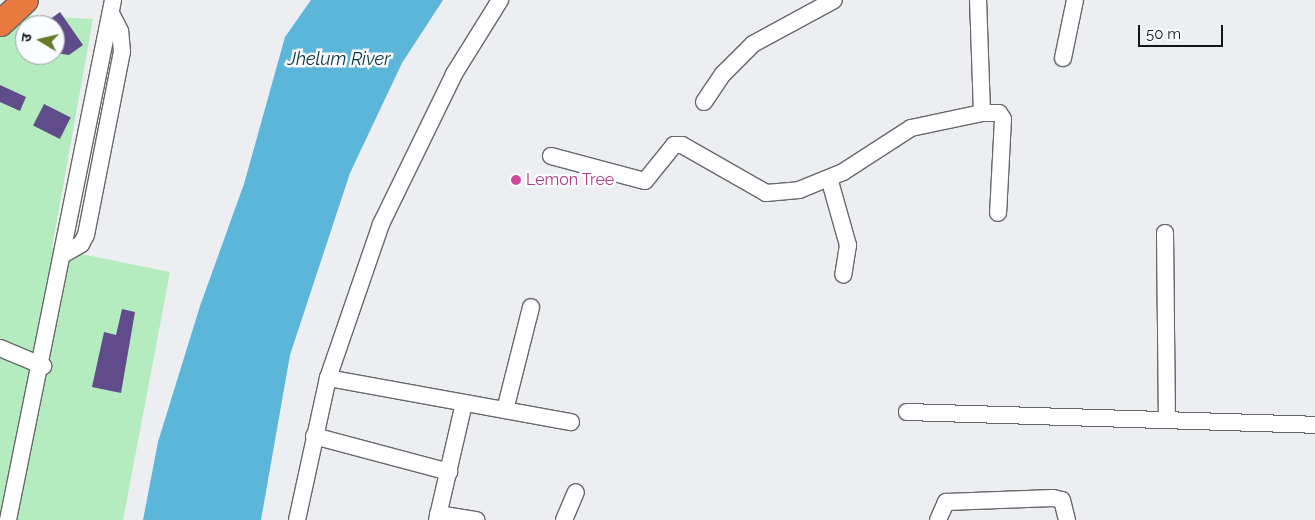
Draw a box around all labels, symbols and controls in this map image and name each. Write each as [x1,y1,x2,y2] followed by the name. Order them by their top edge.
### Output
[15,15,65,65] north arrow
[1140,15,1225,47] scale bar
[1146,25,1181,43] text: 50 m
[18,33,35,43] text: उ
[288,48,390,70] water label: Jhelum River
[526,170,615,190] place label: Lemon Tree
[510,174,522,186] marker: Lemon Tree

